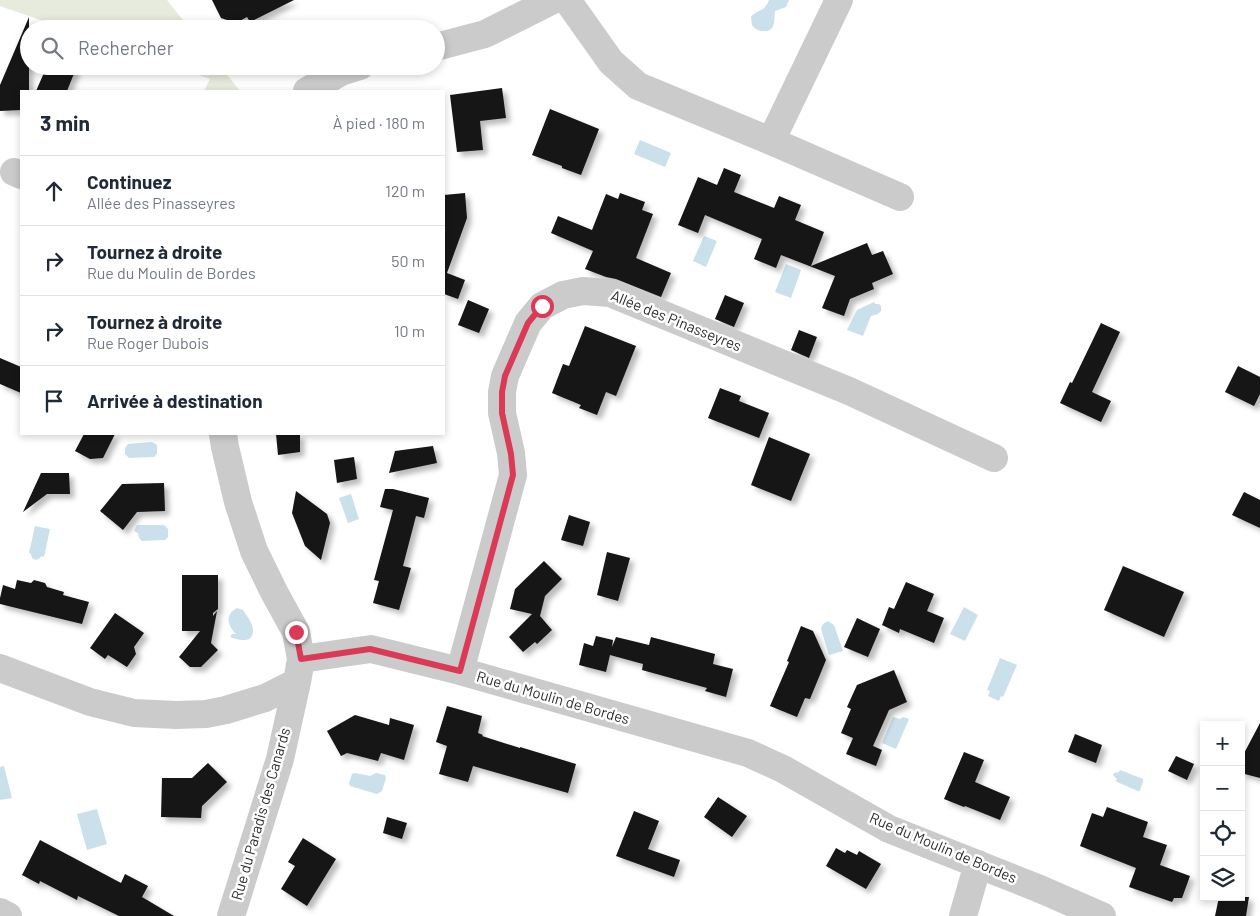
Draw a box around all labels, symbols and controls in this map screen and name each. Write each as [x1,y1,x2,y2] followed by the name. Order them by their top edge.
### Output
[20,20,445,75] search box
[38,34,66,62] icon: search
[78,36,174,59] text: Rechercher
[40,110,90,135] text: 3 min
[333,113,425,132] text: À pied · 180 m
[87,170,171,193] text: Continuez
[40,177,68,205] icon: ahead
[385,181,425,200] text: 120 m
[87,193,235,212] text: Allée des Pinasseyres
[87,240,223,263] text: Tournez à droite
[40,247,68,275] icon: right
[391,251,425,270] text: 50 m
[87,263,256,282] text: Rue du Moulin de Bordes
[609,286,744,354] street label: Allée des Pinasseyres
[531,295,554,318] route start
[87,310,223,333] text: Tournez à droite
[40,317,68,345] icon: right
[394,321,425,340] text: 10 m
[87,333,209,352] text: Rue Roger Dubois
[40,387,68,415] icon: arrive
[87,389,263,412] text: Arrivée à destination
[285,621,308,644] route end
[475,667,632,727] street label: Rue du Moulin de Bordes
[1200,721,1245,901] map controls
[1200,721,1245,766] button: +
[227,725,293,902] street label: Rue du Paradis des Canards
[1200,766,1245,811] button: −
[867,808,1020,886] street label: Rue du Moulin de Bordes
[1200,811,1245,856] button: locate
[1200,856,1245,901] button: layers

